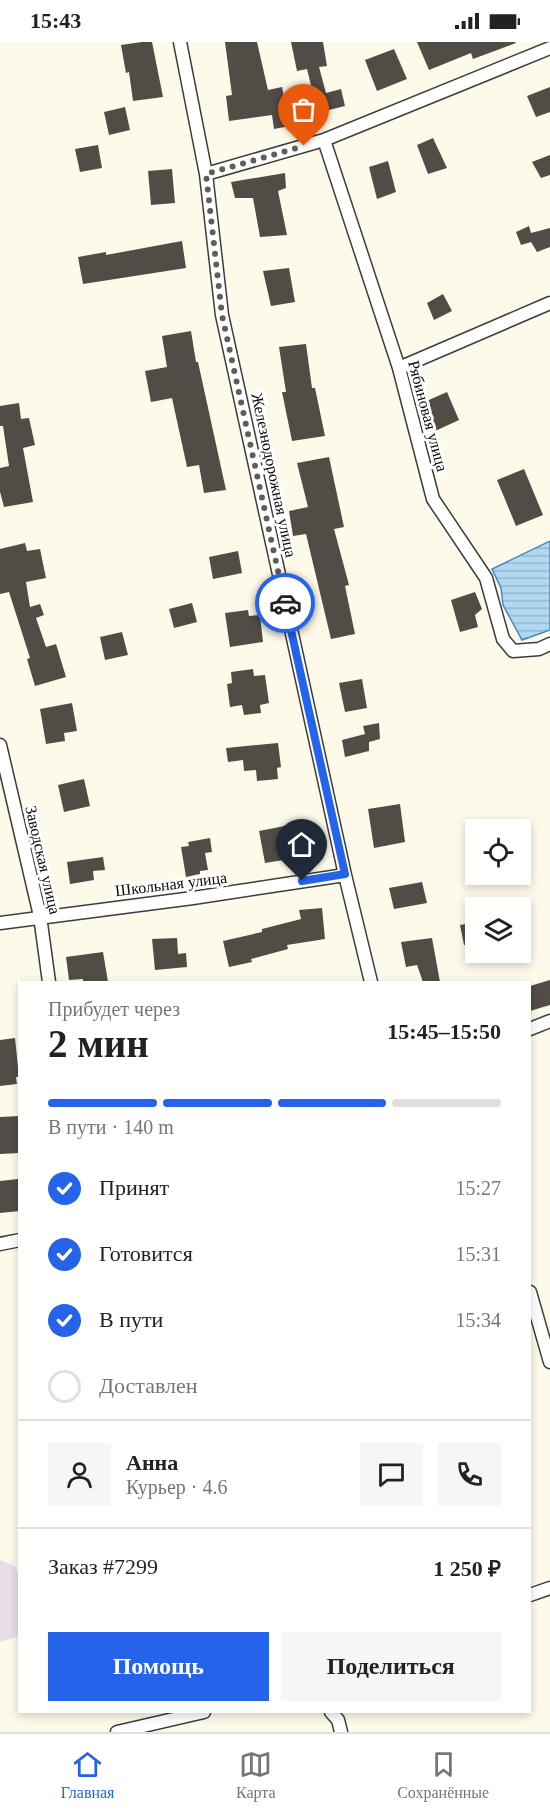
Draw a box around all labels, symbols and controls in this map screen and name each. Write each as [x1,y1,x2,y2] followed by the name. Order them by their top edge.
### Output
[30,8,81,33] text: 15:43
[278,84,329,146] pin
[287,93,320,126] icon: bag
[404,359,451,474] street label: Рябиновая улица
[247,391,300,559] street label: Железнодорожная улица
[255,573,315,633] courier
[269,587,302,620] icon: car
[21,804,64,916] street label: Заводская улица
[276,819,327,881] pin
[465,819,531,963] map controls
[465,819,531,885] button: locate
[285,828,318,861] icon: home
[114,869,228,900] street label: Школьная улица
[465,897,531,963] button: layers
[48,998,180,1020] text: Прибудет через
[387,1019,501,1044] text: 15:45–15:50
[48,1022,149,1065] text: 2 мин
[48,1116,174,1138] text: В пути · 140 m
[48,1172,81,1205] icon: check
[99,1175,169,1200] text: Принят
[455,1177,501,1199] text: 15:27
[48,1238,81,1271] icon: check
[99,1241,193,1266] text: Готовится
[455,1243,501,1265] text: 15:31
[48,1304,81,1337] icon: check
[99,1307,163,1332] text: В пути
[455,1309,501,1331] text: 15:34
[99,1373,198,1398] text: Доставлен
[48,1443,111,1506] button: person
[360,1443,423,1506] button: chat
[438,1443,501,1506] button: phone
[126,1450,178,1475] text: Анна
[126,1476,228,1498] text: Курьер · 4.6
[48,1554,158,1579] text: Заказ #7299
[433,1556,501,1581] text: 1 250 ₽
[48,1632,269,1701] button: Помощь
[281,1632,501,1701] button: Поделиться
[61,1748,114,1802] tab: Главная
[236,1748,276,1802] tab: Карта
[397,1748,489,1802] tab: Сохранённые

